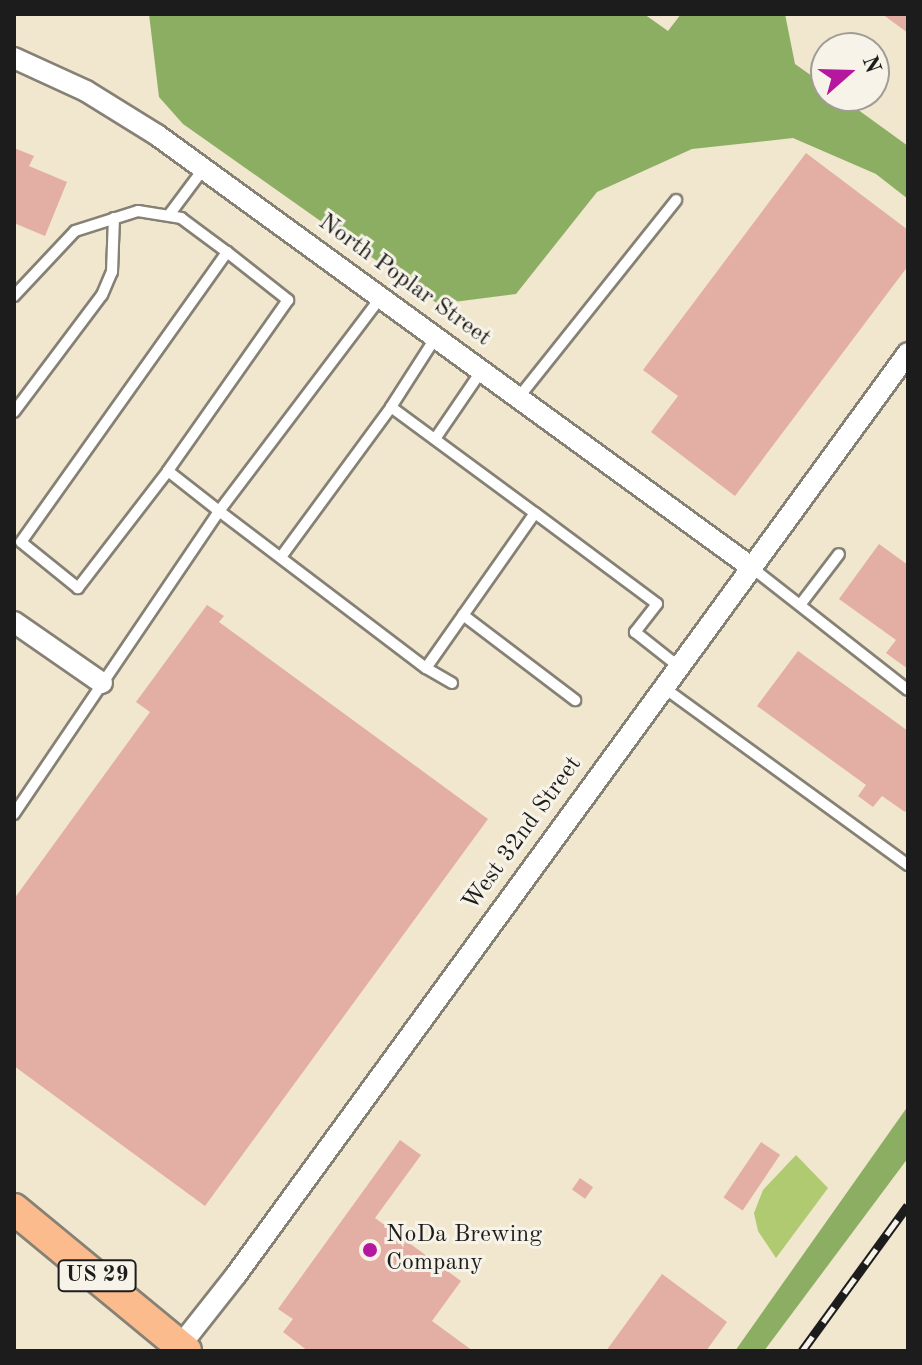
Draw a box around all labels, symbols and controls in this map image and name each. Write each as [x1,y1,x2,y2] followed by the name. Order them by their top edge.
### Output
[810,32,890,112] north arrow
[857,53,884,76] text: N
[312,209,496,353] street label: North Poplar Street
[457,751,589,917] street label: West 32nd Street
[386,1222,542,1278] place label: NoDa Brewing Company
[361,1241,379,1259] marker: NoDa Brewing Company
[57,1258,137,1294] road number: US 29

